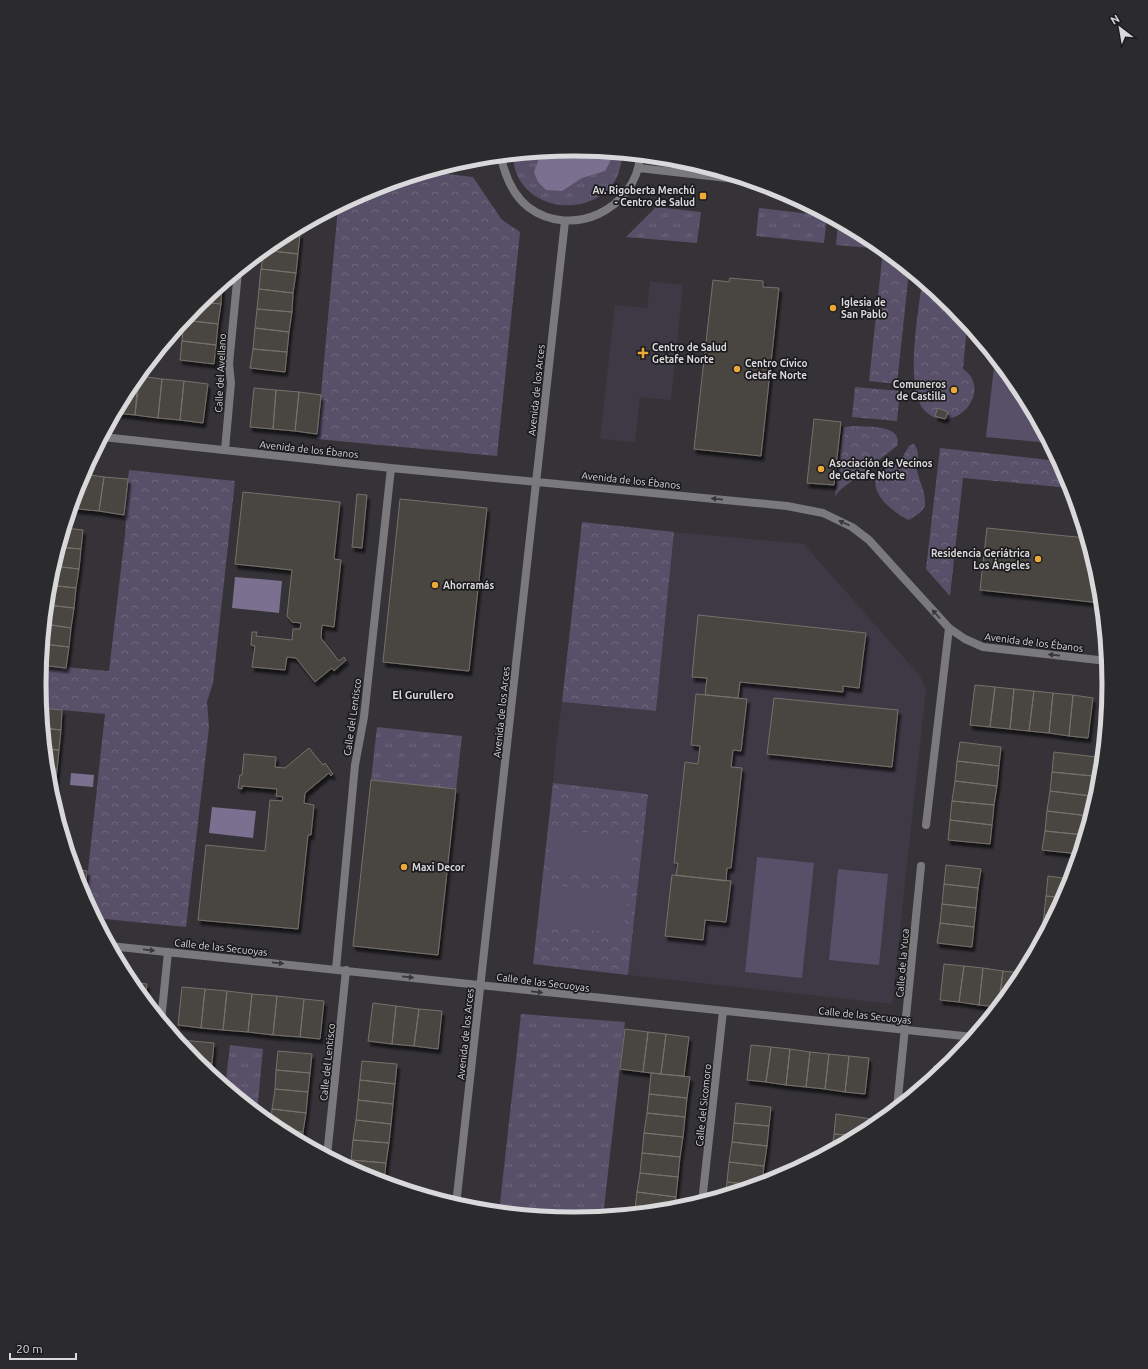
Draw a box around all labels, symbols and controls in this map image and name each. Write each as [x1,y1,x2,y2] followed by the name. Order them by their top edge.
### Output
[1100,8,1140,48] north arrow
[1108,12,1121,27] text: N
[592,184,695,208] place label: Av. Rigoberta Menchú - Centro de Salud
[698,191,708,201] marker: Av. Rigoberta Menchú - Centro de Salud
[841,297,887,320] place label: Iglesia de San Pablo
[828,303,838,313] marker: Iglesia de San Pablo
[213,333,228,413] street label: Calle del Avellano
[652,342,727,365] place label: Centro de Salud Getafe Norte
[526,344,547,436] street label: Avenida de los Arces
[637,347,649,359] marker: Centro de Salud Getafe Norte
[745,357,808,381] place label: Centro Cívico Getafe Norte
[732,364,742,374] marker: Centro Cívico Getafe Norte
[893,379,946,402] place label: Comuneros de Castilla
[949,385,959,395] marker: Comuneros de Castilla
[259,438,359,460] street label: Avenida de los Ébanos
[829,458,933,481] place label: Asociación de Vecinos de Getafe Norte
[816,464,826,474] marker: Asociación de Vecinos de Getafe Norte
[581,469,681,491] street label: Avenida de los Ébanos
[711,496,723,502] one-way arrow
[838,520,850,526] one-way arrow
[931,548,1030,571] place label: Residencia Geriátrica Los Ángeles
[1033,554,1043,564] marker: Residencia Geriátrica Los Ángeles
[430,580,440,590] marker: Ahorramás
[443,580,495,591] place label: Ahorramás
[931,609,941,619] one-way arrow
[984,630,1084,654] street label: Avenida de los Ébanos
[1048,652,1060,658] one-way arrow
[491,666,512,758] street label: Avenida de los Arces
[342,677,363,757] street label: Calle del Lentisco
[392,689,454,701] district label: El Gurullero
[399,862,409,872] marker: Maxi Decor
[412,862,466,873] place label: Maxi Decor
[894,928,911,998] street label: Calle de la Yuca
[174,937,268,958] street label: Calle de las Secuoyas
[143,947,155,954] one-way arrow
[272,960,284,967] one-way arrow
[496,971,590,994] street label: Calle de las Secuoyas
[402,973,414,980] one-way arrow
[455,988,476,1080] street label: Avenida de los Arces
[531,989,543,995] one-way arrow
[818,1005,912,1026] street label: Calle de las Secuoyas
[318,1022,337,1101] street label: Calle del Lentisco
[694,1063,713,1147] street label: Calle del Sicomoro
[10,1335,76,1361] scale bar
[16,1342,43,1355] text: 20 m

